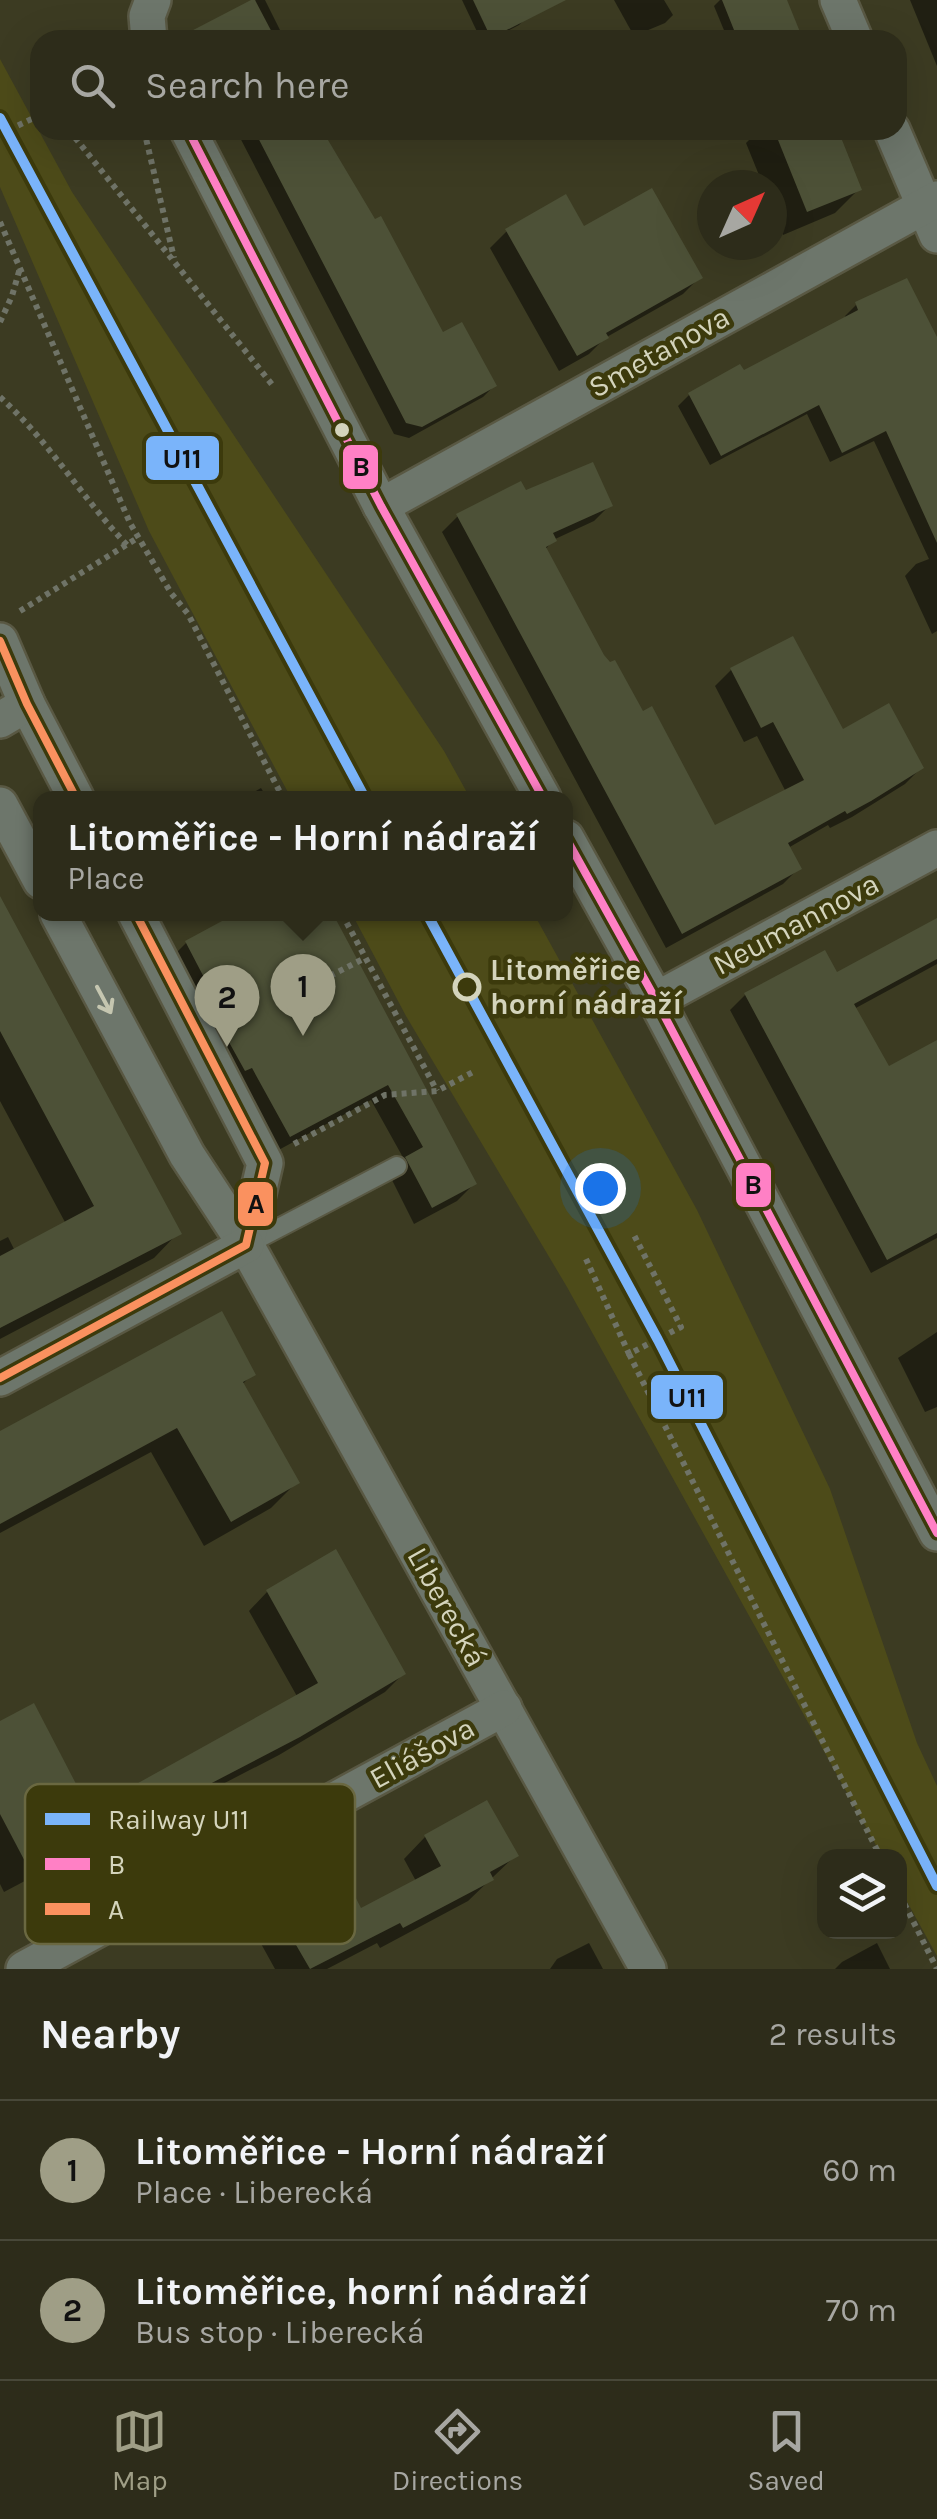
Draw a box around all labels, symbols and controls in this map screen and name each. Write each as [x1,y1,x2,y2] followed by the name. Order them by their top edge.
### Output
[30,30,907,140] search box
[65,58,120,113] icon: search
[145,63,349,108] text: Search here
[697,170,787,260] north arrow
[582,299,736,405] street label: Smetanova
[332,420,352,440] unlabelled marker
[144,434,221,482] line badge: U11
[162,442,202,475] text: U11
[341,443,380,491] line badge: B
[352,450,370,483] text: B
[33,791,573,921] popup
[67,815,539,860] text: Litoměřice - Horní nádraží
[67,860,144,897] text: Place
[707,865,885,983] street label: Neumannova
[490,952,683,1022] place label: Litoměřice horní nádraží
[270,954,336,1036] pin: 1
[194,964,260,1047] pin: 2
[454,974,480,1000] marker: Litoměřice horní nádraží
[95,984,114,1014] one-way arrow
[734,1161,773,1209] line badge: B
[575,1163,626,1214] your location
[744,1168,762,1201] text: B
[236,1180,275,1228] line badge: A
[247,1187,265,1220] text: A
[649,1373,725,1421] line badge: U11
[667,1381,707,1414] text: U11
[399,1541,495,1673] street label: Liberecká
[363,1710,481,1796] street label: Eliášova
[25,1784,355,1944] legend
[108,1803,249,1836] text: Railway U11
[108,1848,125,1881] text: B
[817,1849,907,1939] map controls
[817,1849,907,1939] button: layers
[108,1893,124,1926] text: A
[40,2009,180,2059] text: Nearby
[769,2016,897,2053] text: 2 results
[135,2129,607,2174] text: Litoměřice - Horní nádraží
[67,2152,78,2189] text: 1
[822,2152,897,2189] text: 60 m
[135,2174,373,2211] text: Place · Liberecká
[135,2269,589,2314] text: Litoměřice, horní nádraží
[63,2292,82,2329] text: 2
[825,2292,897,2329] text: 70 m
[135,2314,425,2351] text: Bus stop · Liberecká
[112,2404,168,2497] tab: Map
[392,2404,523,2497] tab: Directions
[747,2404,825,2497] tab: Saved

